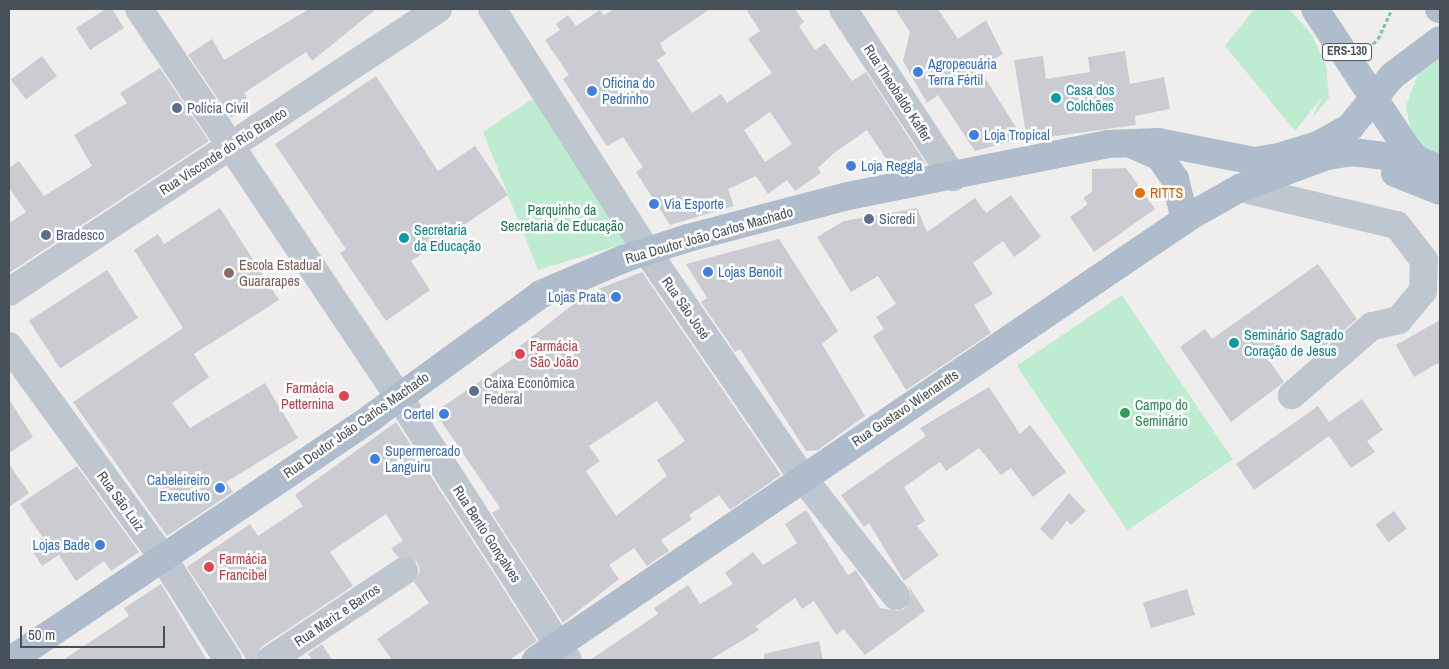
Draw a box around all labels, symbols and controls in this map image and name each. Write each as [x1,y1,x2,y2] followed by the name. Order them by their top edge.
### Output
[860,41,936,145] street label: Rua Theobaldo Kaffer
[1322,42,1372,62] road number: ERS-130
[928,56,997,88] place label: Agropecuária Terra Fértil
[912,66,924,78] marker: Agropecuária Terra Fértil
[602,75,655,108] place label: Oficina do Pedrinho
[1066,82,1114,114] place label: Casa dos Colchões
[586,85,598,97] marker: Oficina do Pedrinho
[1050,92,1062,104] marker: Casa dos Colchões
[187,100,248,116] place label: Polícia Civil
[171,102,183,114] marker: Polícia Civil
[156,104,290,198] street label: Rua Visconde do Rio Branco
[984,127,1050,143] place label: Loja Tropical
[968,129,980,141] marker: Loja Tropical
[861,158,922,174] place label: Loja Reggla
[845,160,857,172] marker: Loja Reggla
[1150,185,1183,201] place label: RITTS
[1134,187,1146,199] marker: RITTS
[664,196,724,212] place label: Via Esporte
[648,198,660,210] marker: Via Esporte
[500,202,624,234] park label: Parquinho da Secretaria de Educação
[623,203,795,267] street label: Rua Doutor João Carlos Machado
[879,211,915,227] place label: Sicredi
[863,213,875,225] marker: Sicredi
[414,222,481,254] place label: Secretaria da Educação
[56,227,104,243] place label: Bradesco
[40,229,52,241] marker: Bradesco
[398,232,410,244] marker: Secretaria da Educação
[239,257,321,290] place label: Escola Estadual Guararapes
[718,264,782,280] place label: Lojas Benoit
[702,266,714,278] marker: Lojas Benoit
[223,267,235,279] marker: Escola Estadual Guararapes
[658,274,714,342] street label: Rua São José
[548,289,606,305] place label: Lojas Prata
[610,291,622,303] marker: Lojas Prata
[1244,327,1344,360] place label: Seminário Sagrado Coração de Jesus
[1228,337,1240,349] marker: Seminário Sagrado Coração de Jesus
[530,338,579,371] place label: Farmácia São João
[514,348,526,360] marker: Farmácia São João
[848,366,962,450] street label: Rua Gustavo Wienandts
[280,368,432,482] street label: Rua Doutor João Carlos Machado
[484,375,575,408] place label: Caixa Econômica Federal
[281,380,334,412] place label: Farmácia Petternina
[468,385,480,397] marker: Caixa Econômica Federal
[338,390,350,402] marker: Farmácia Petternina
[1135,397,1188,430] place label: Campo do Seminário
[403,406,434,422] place label: Certel
[1119,407,1131,419] marker: Campo do Seminário
[438,408,450,420] marker: Certel
[385,443,460,476] place label: Supermercado Languiru
[369,453,381,465] marker: Supermercado Languiru
[94,468,148,534] street label: Rua São Luiz
[147,472,210,504] place label: Cabeleireiro Executivo
[214,482,226,494] marker: Cabeleireiro Executivo
[450,483,524,585] street label: Rua Bento Gonçalves
[33,537,90,553] place label: Lojas Bade
[94,539,106,551] marker: Lojas Bade
[219,551,267,584] place label: Farmácia Francibel
[203,561,215,573] marker: Farmácia Francibel
[291,580,383,650] street label: Rua Mariz e Barros
[22,616,168,648] scale bar
[28,624,55,645] text: 50 m

